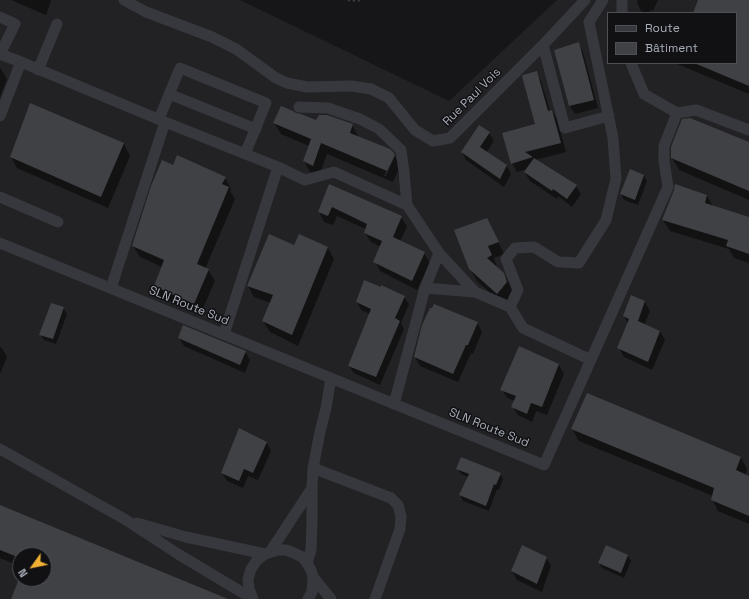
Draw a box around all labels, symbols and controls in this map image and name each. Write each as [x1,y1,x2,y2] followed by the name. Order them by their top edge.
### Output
[607,12,737,64] legend
[645,20,680,36] text: Route
[645,40,698,56] text: Bâtiment
[440,65,504,129] street label: Rue Paul Vois
[147,283,231,329] street label: SLN Route Sud
[447,405,531,451] street label: SLN Route Sud
[12,547,52,587] north arrow
[15,566,31,580] text: N

